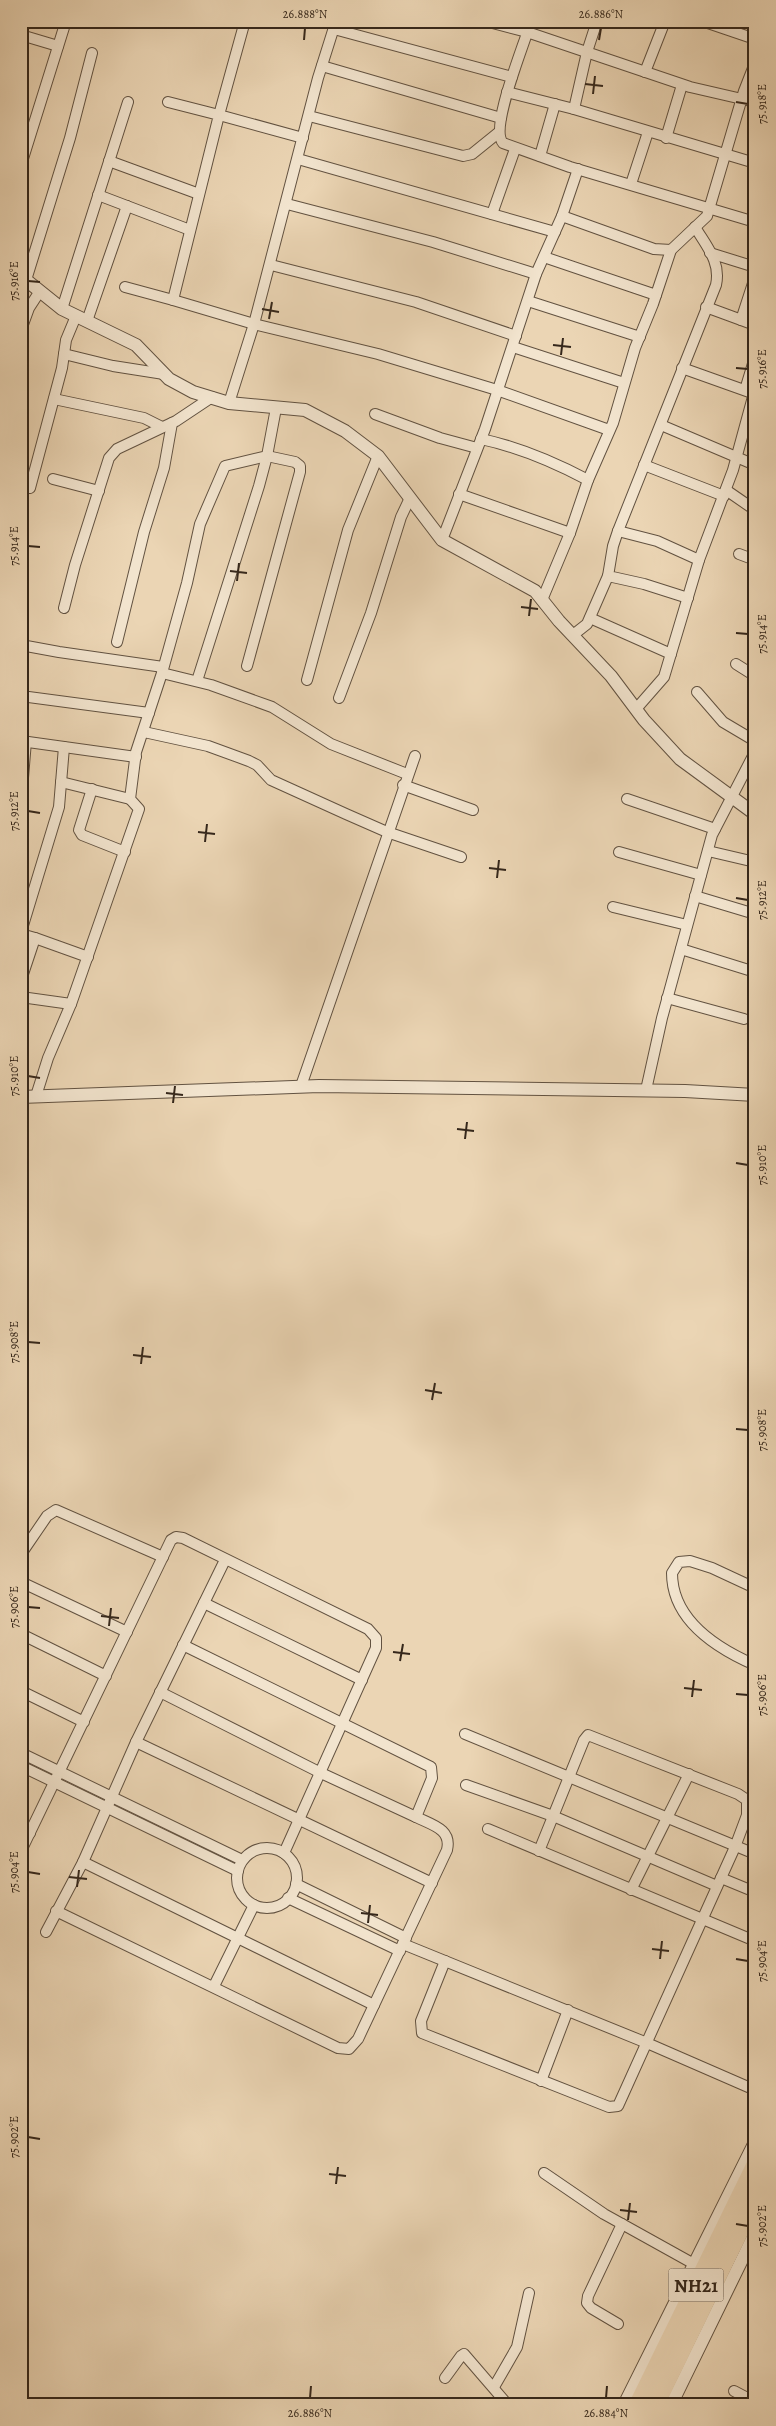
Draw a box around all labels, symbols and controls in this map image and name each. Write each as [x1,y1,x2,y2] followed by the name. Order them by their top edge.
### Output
[283,6,328,22] text: 26.888°N
[579,6,624,22] text: 26.886°N
[754,84,770,124] text: 75.918°E
[6,261,22,301] text: 75.916°E
[754,349,770,389] text: 75.916°E
[6,526,22,566] text: 75.914°E
[754,614,770,654] text: 75.914°E
[6,791,22,831] text: 75.912°E
[754,880,770,920] text: 75.912°E
[6,1056,22,1096] text: 75.910°E
[754,1145,770,1185] text: 75.910°E
[6,1321,22,1363] text: 75.908°E
[754,1409,770,1451] text: 75.908°E
[6,1586,22,1628] text: 75.906°E
[754,1674,770,1716] text: 75.906°E
[6,1851,22,1893] text: 75.904°E
[754,1940,770,1982] text: 75.904°E
[6,2116,22,2158] text: 75.902°E
[754,2205,770,2247] text: 75.902°E
[668,2268,724,2302] road number: NH21
[288,2405,333,2421] text: 26.886°N
[584,2405,628,2421] text: 26.884°N

